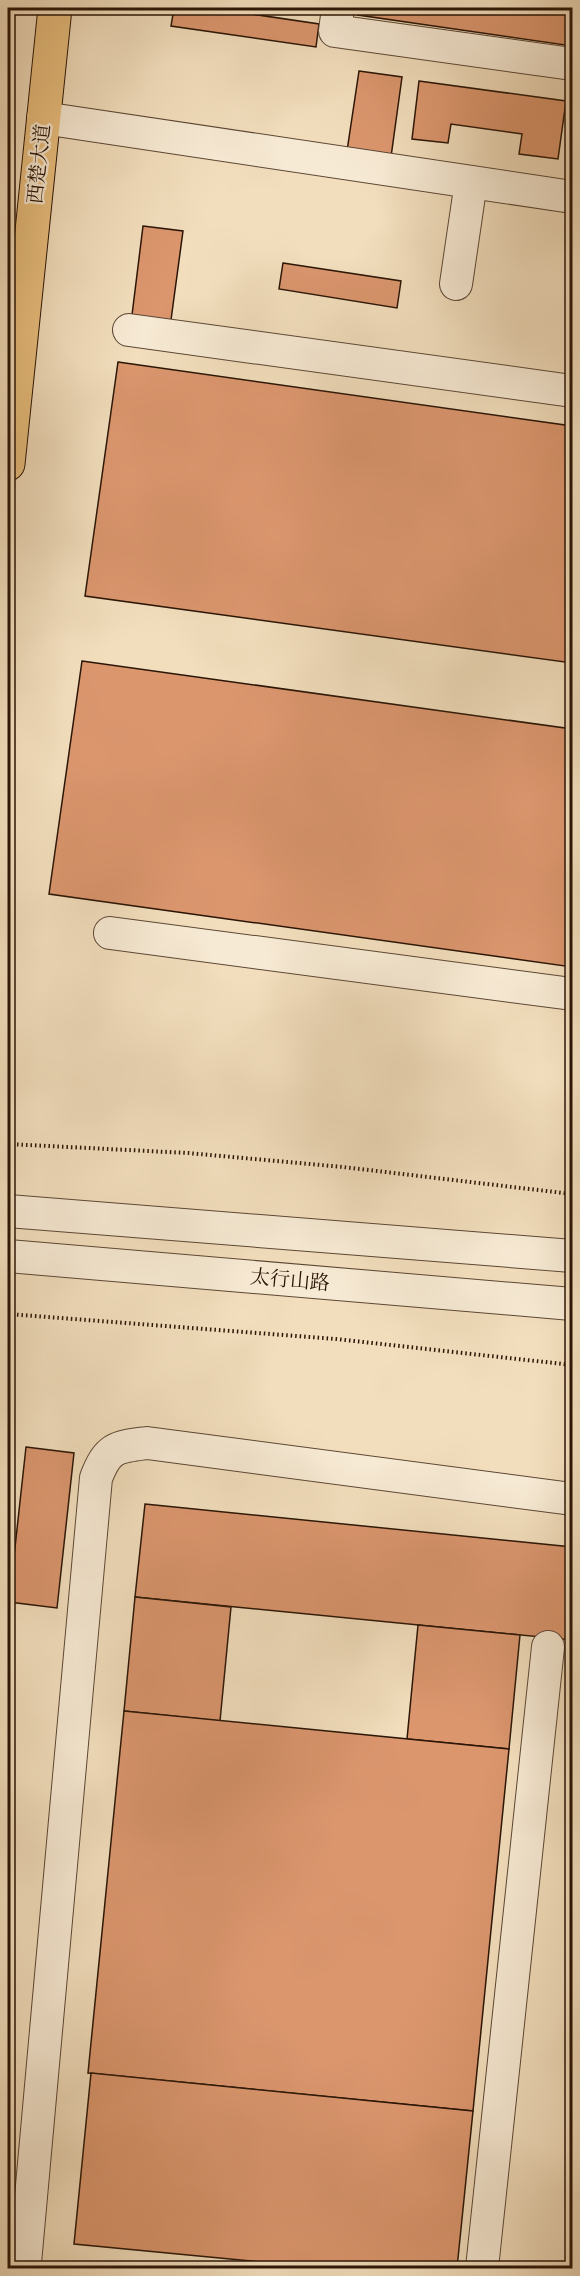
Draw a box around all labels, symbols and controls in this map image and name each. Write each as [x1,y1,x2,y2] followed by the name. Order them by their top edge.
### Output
[21,123,57,205] street label: 西楚大道
[249,1263,331,1297] street label: 太行山路

